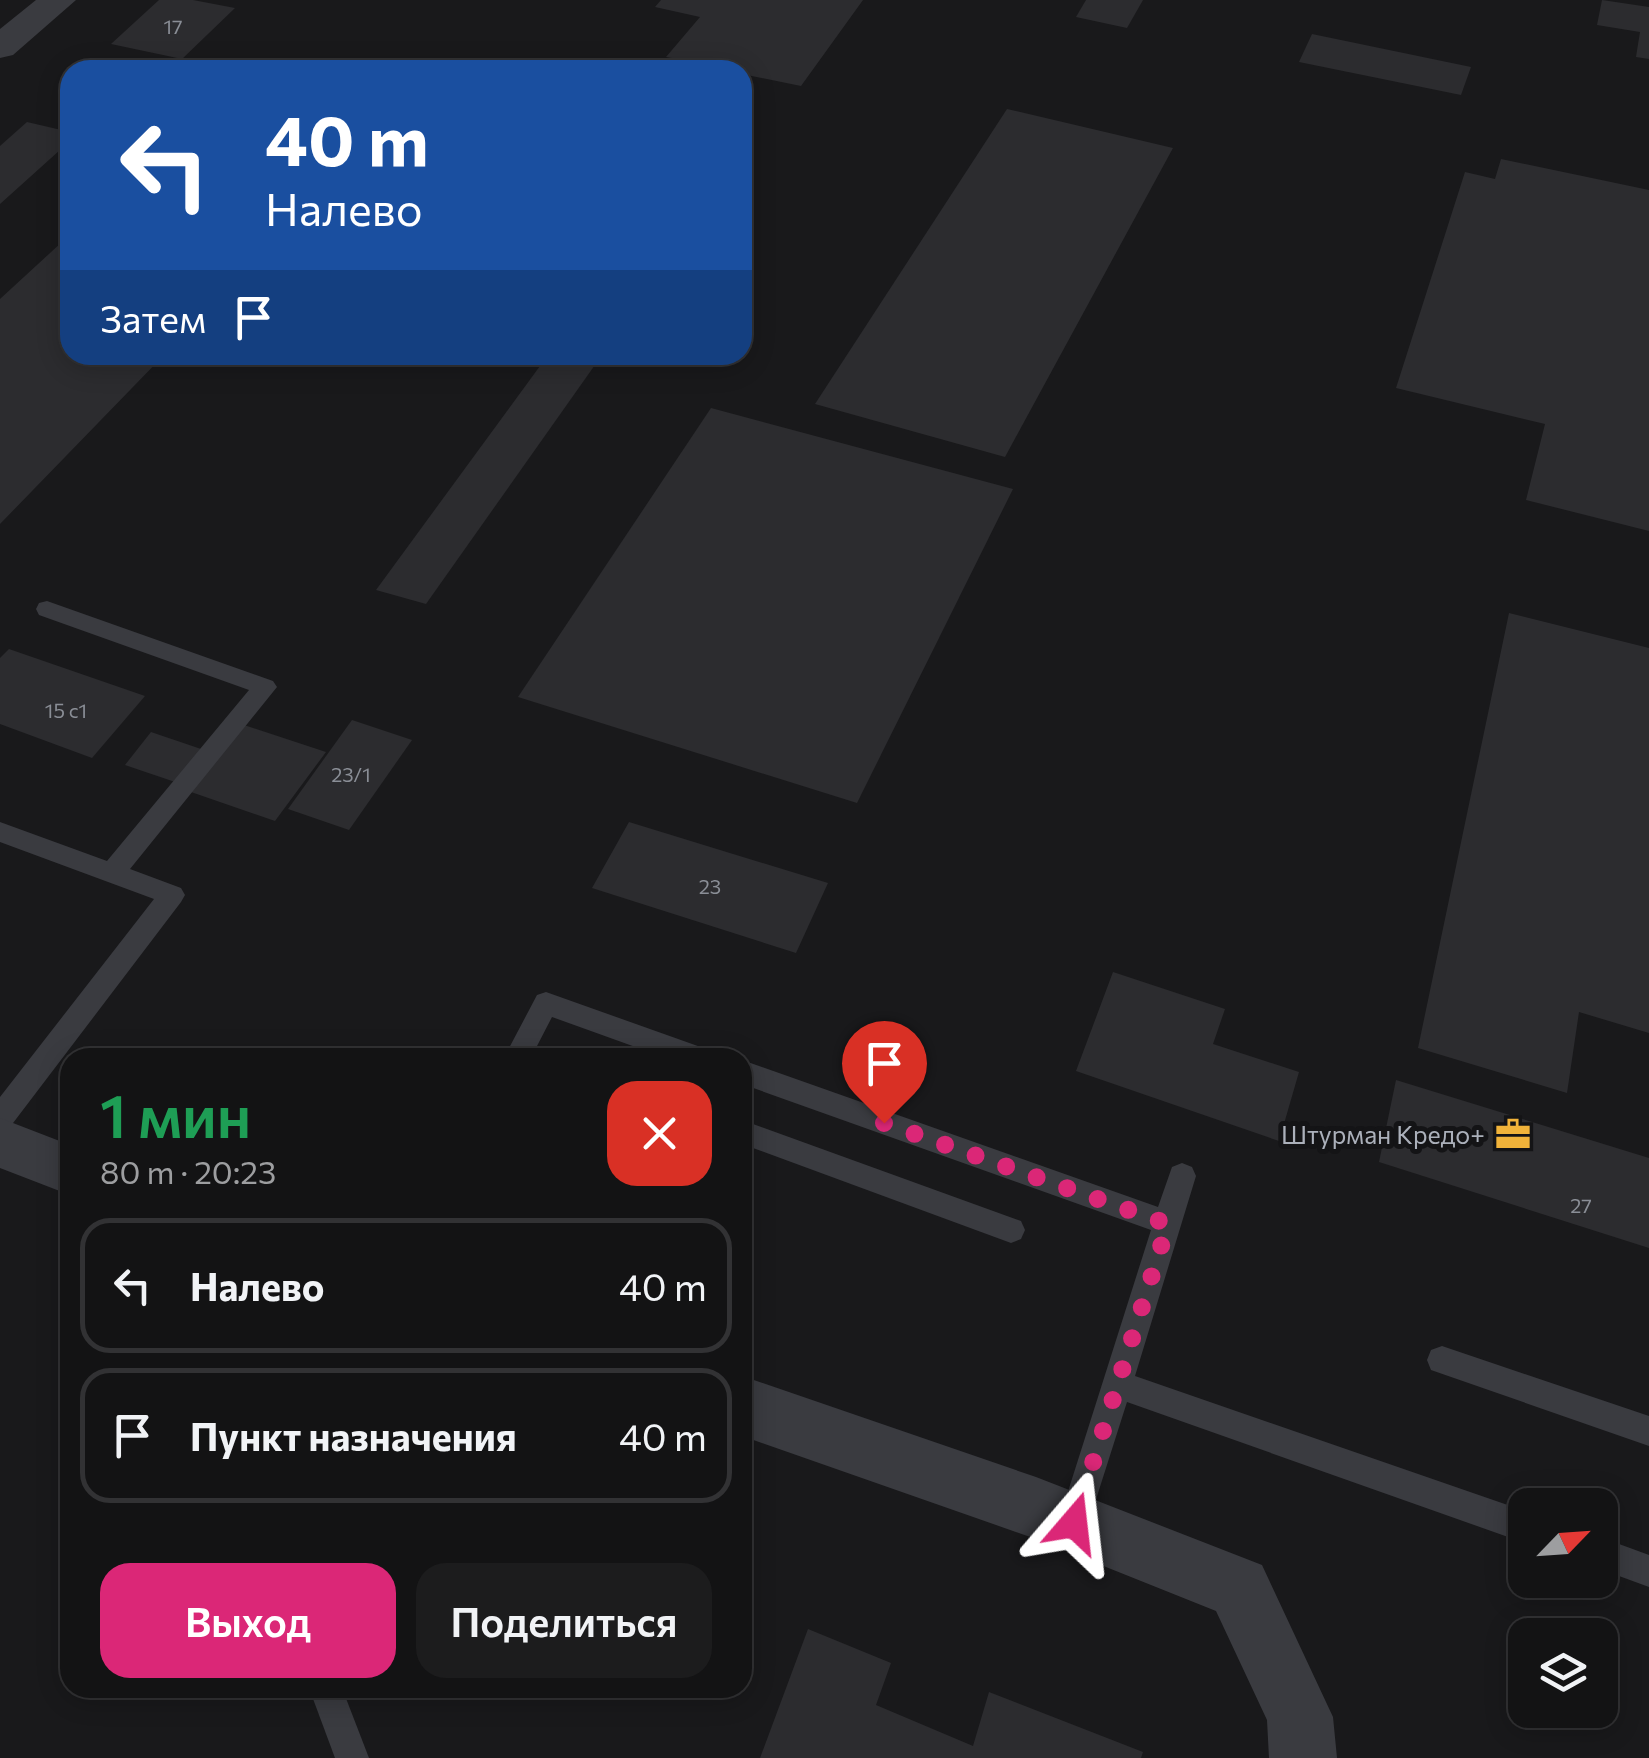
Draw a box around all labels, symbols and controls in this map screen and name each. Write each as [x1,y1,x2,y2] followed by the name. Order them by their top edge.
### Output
[163,14,183,38] house number: 17
[265,95,429,180] text: 40 m
[100,100,230,230] icon: left
[265,180,423,235] text: Налево
[226,290,281,345] icon: arrive
[100,294,206,341] text: Затем
[45,698,87,722] house number: 15 с1
[331,762,371,786] house number: 23/1
[699,874,721,898] house number: 23
[842,1021,927,1124] pin
[857,1036,912,1091] icon: arrive
[100,1077,251,1150] text: 1 мин
[607,1081,712,1186] button: close
[1494,1115,1532,1153] office icon: Штурман Кредо+
[1281,1119,1485,1149] place label: Штурман Кредо+
[100,1151,276,1191] text: 80 m · 20:23
[1570,1193,1592,1217] house number: 27
[105,1258,160,1313] icon: left
[190,1262,324,1309] text: Налево
[619,1262,707,1309] text: 40 m
[105,1408,160,1463] icon: arrive
[190,1412,517,1459] text: Пункт назначения
[619,1412,707,1459] text: 40 m
[1022,1471,1126,1575] position arrow
[1508,1488,1618,1598] north arrow
[1508,1488,1618,1728] map controls
[100,1563,396,1678] button: Выход
[416,1563,712,1678] button: Поделиться
[1508,1618,1618,1728] button: layers

